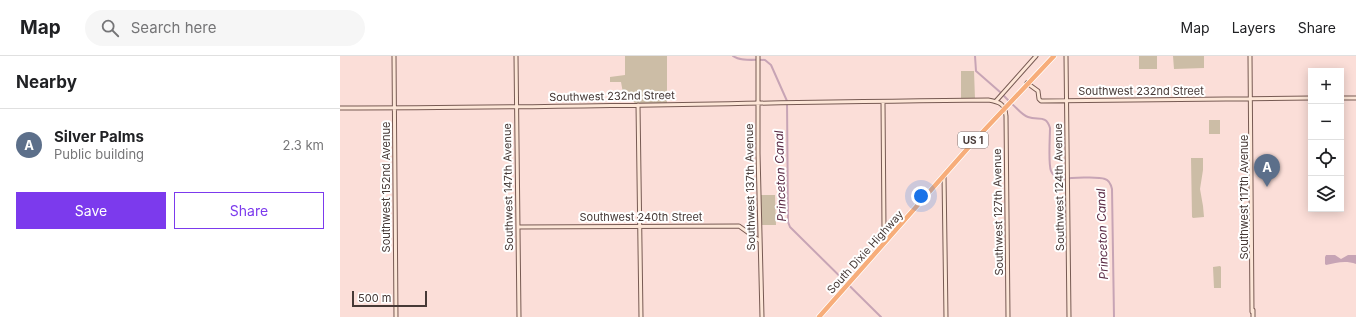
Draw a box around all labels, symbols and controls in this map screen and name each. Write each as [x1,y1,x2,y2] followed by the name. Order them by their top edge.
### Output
[85,10,365,46] search box
[20,16,61,39] text: Map
[99,17,121,39] icon: search
[131,18,216,37] text: Search here
[1181,19,1210,36] text: Map
[1232,19,1276,36] text: Layers
[1298,19,1336,36] text: Share
[1308,68,1344,212] map controls
[1308,68,1344,104] button: +
[16,72,77,92] text: Nearby
[1078,84,1204,98] street label: Southwest 232nd Street
[549,88,675,104] street label: Southwest 232nd Street
[1308,104,1344,140] button: −
[379,122,393,252] street label: Southwest 152nd Avenue
[500,123,516,251] street label: Southwest 147th Avenue
[742,123,758,251] street label: Southwest 137th Avenue
[1051,123,1067,251] street label: Southwest 124th Avenue
[54,127,144,146] text: Silver Palms
[771,130,789,222] water label: Princeton Canal
[958,132,988,148] road number: US 1
[1237,135,1251,260] street label: Southwest 117th Avenue
[24,137,34,153] text: A
[282,137,324,153] text: 2.3 km
[1308,140,1344,176] button: locate
[54,146,144,162] text: Public building
[990,148,1006,276] street label: Southwest 127th Avenue
[1254,154,1280,187] pin: A
[1308,176,1344,212] button: layers
[911,186,931,206] your location
[1093,188,1111,280] water label: Princeton Canal
[16,192,166,229] button: Save
[174,192,324,229] button: Share
[824,207,906,297] street label: South Dixie Highway
[580,210,703,224] street label: Southwest 240th Street
[352,289,427,308] scale bar
[358,291,391,305] text: 500 m

